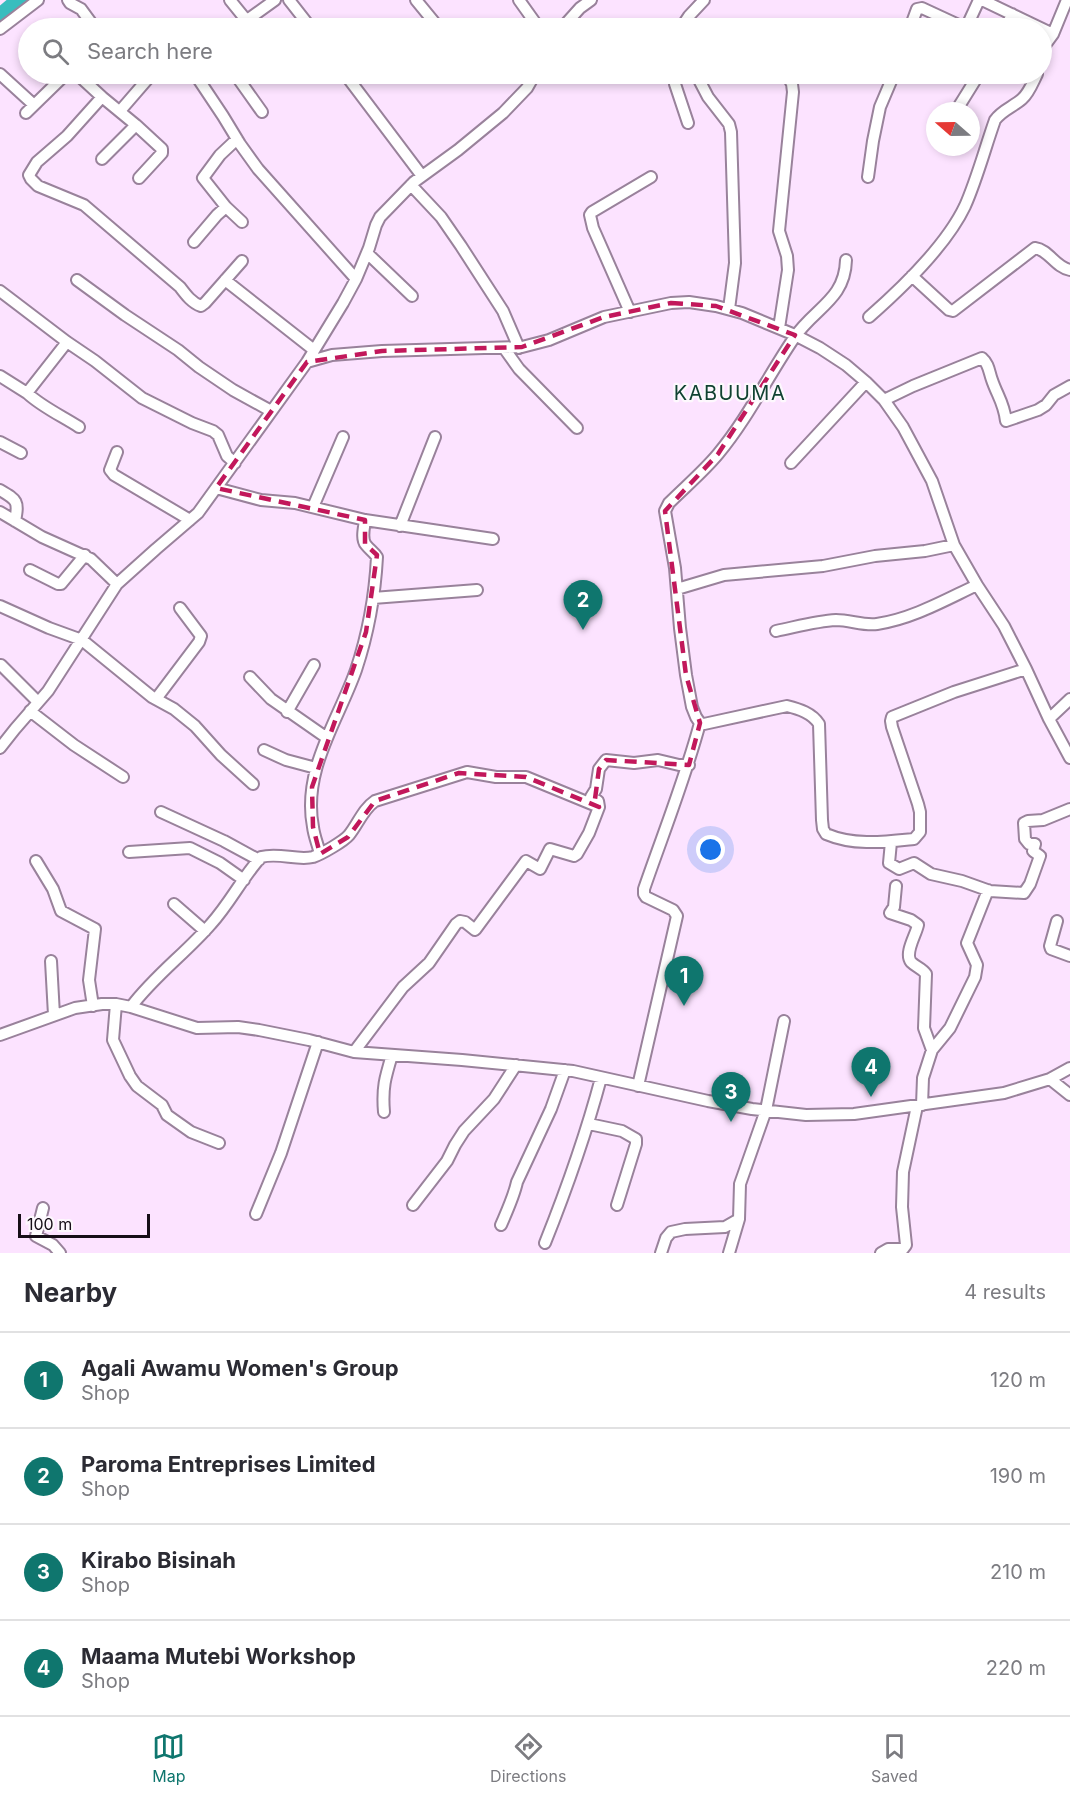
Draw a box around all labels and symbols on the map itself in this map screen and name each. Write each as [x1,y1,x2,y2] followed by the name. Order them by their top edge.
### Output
[926,102,980,156] north arrow
[674,381,786,405] district label: KABUUMA
[564,580,602,630] pin: 2
[696,835,725,864] your location
[664,956,704,1006] pin: 1
[852,1048,890,1097] pin: 4
[712,1072,750,1122] pin: 3
[18,1211,150,1238] scale bar

